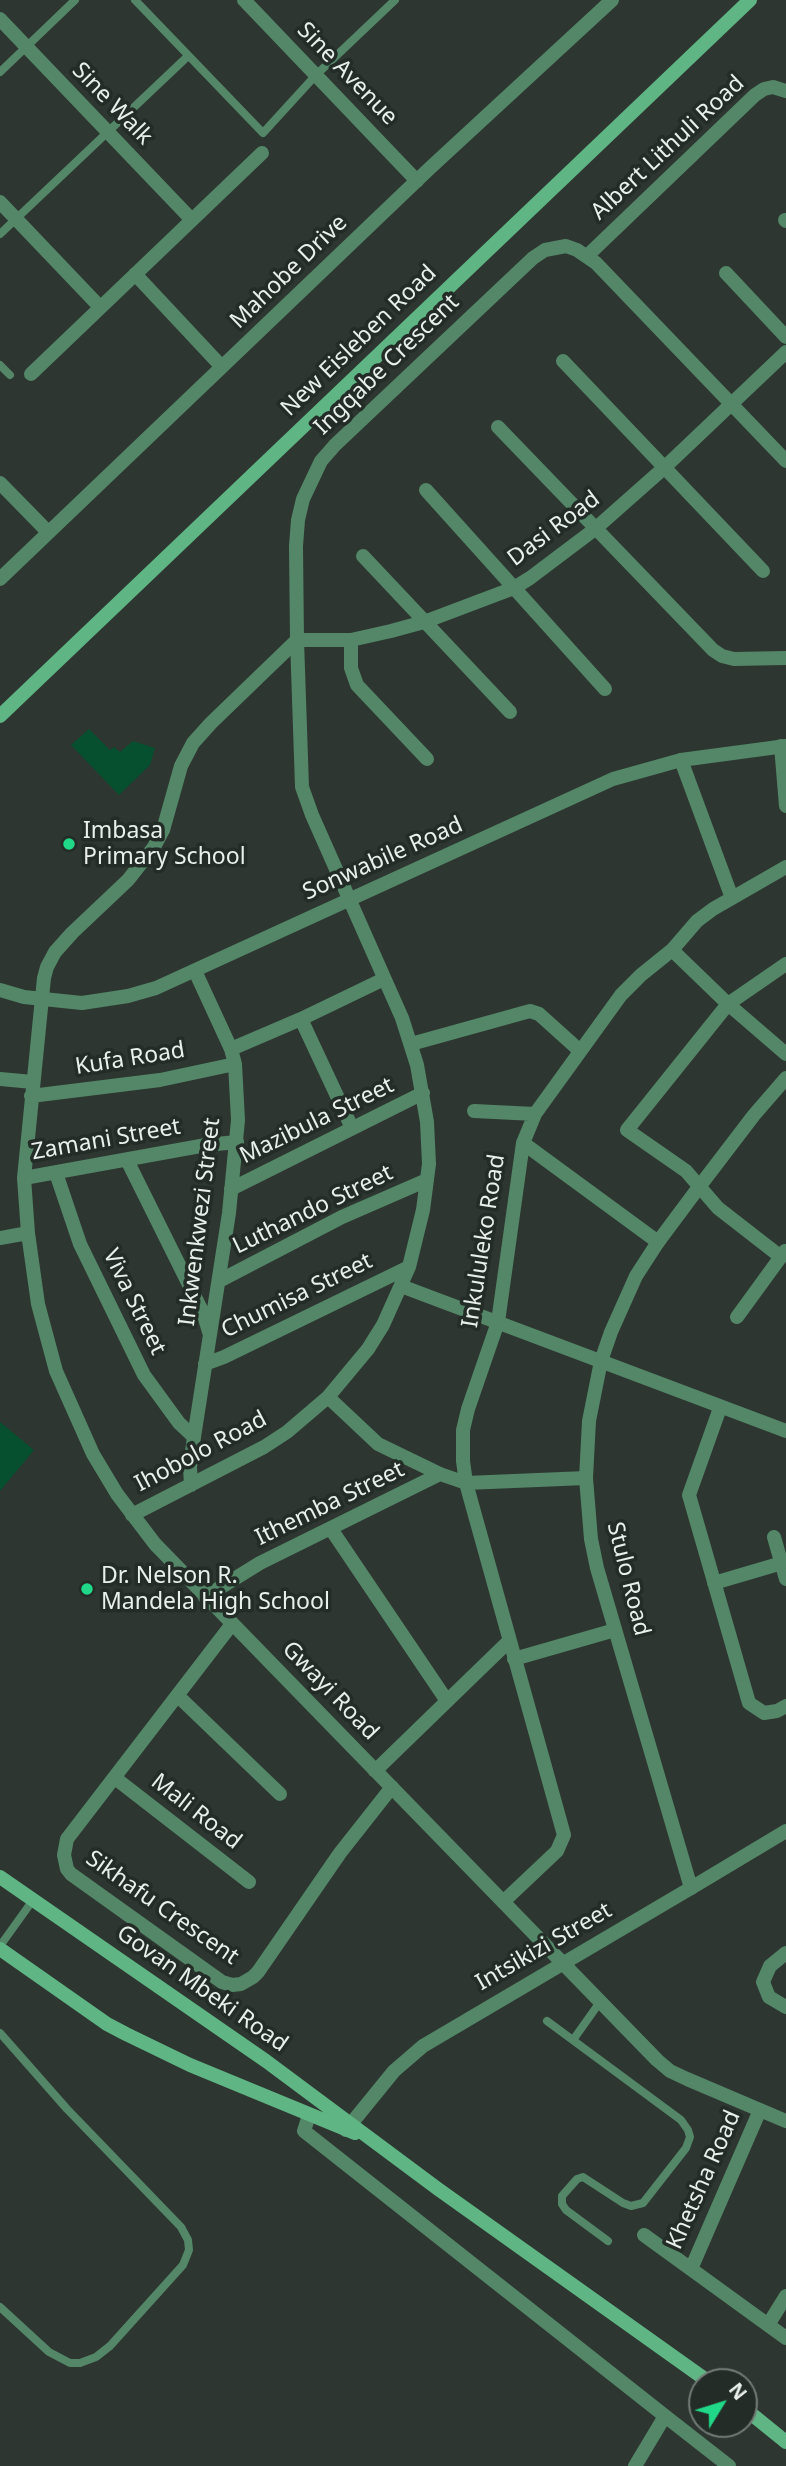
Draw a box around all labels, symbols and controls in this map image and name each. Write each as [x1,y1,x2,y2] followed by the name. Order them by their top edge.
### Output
[291,17,403,131] street label: Sine Avenue
[66,57,158,151] street label: Sine Walk
[586,70,750,226] street label: Albert Lithuli Road
[225,209,353,335] street label: Mahobe Drive
[276,260,442,422] street label: New Eisleben Road
[309,289,465,441] street label: Ingqabe Crescent
[503,486,605,572] street label: Dasi Road
[299,811,467,907] street label: Sonwabile Road
[83,817,246,871] place label: Imbasa Primary School
[61,836,77,852] marker: Imbasa Primary School
[73,1037,187,1081] street label: Kufa Road
[235,1072,399,1170] street label: Mazibula Street
[29,1113,183,1167] street label: Zamani Street
[174,1116,226,1328] street label: Inkwenkwezi Street
[457,1152,511,1330] street label: Inkululeko Road
[229,1159,397,1261] street label: Luthando Street
[96,1244,172,1360] street label: Viva Street
[217,1248,377,1344] street label: Chumisa Street
[130,1406,272,1498] street label: Ihobolo Road
[251,1456,409,1552] street label: Ithemba Street
[601,1519,655,1639] street label: Stulo Road
[101,1562,330,1616] place label: Dr. Nelson R. Mandela High School
[79,1581,95,1597] marker: Dr. Nelson R. Mandela High School
[276,1636,384,1746] street label: Gwayi Road
[145,1768,247,1856] street label: Mali Road
[80,1845,244,1971] street label: Sikhafu Crescent
[471,1897,617,1997] street label: Intsikizi Street
[111,1920,293,2058] street label: Govan Mbeki Road
[661,2106,747,2254] street label: Khetsha Road
[688,2368,758,2438] north arrow
[723,2377,753,2405] text: N

